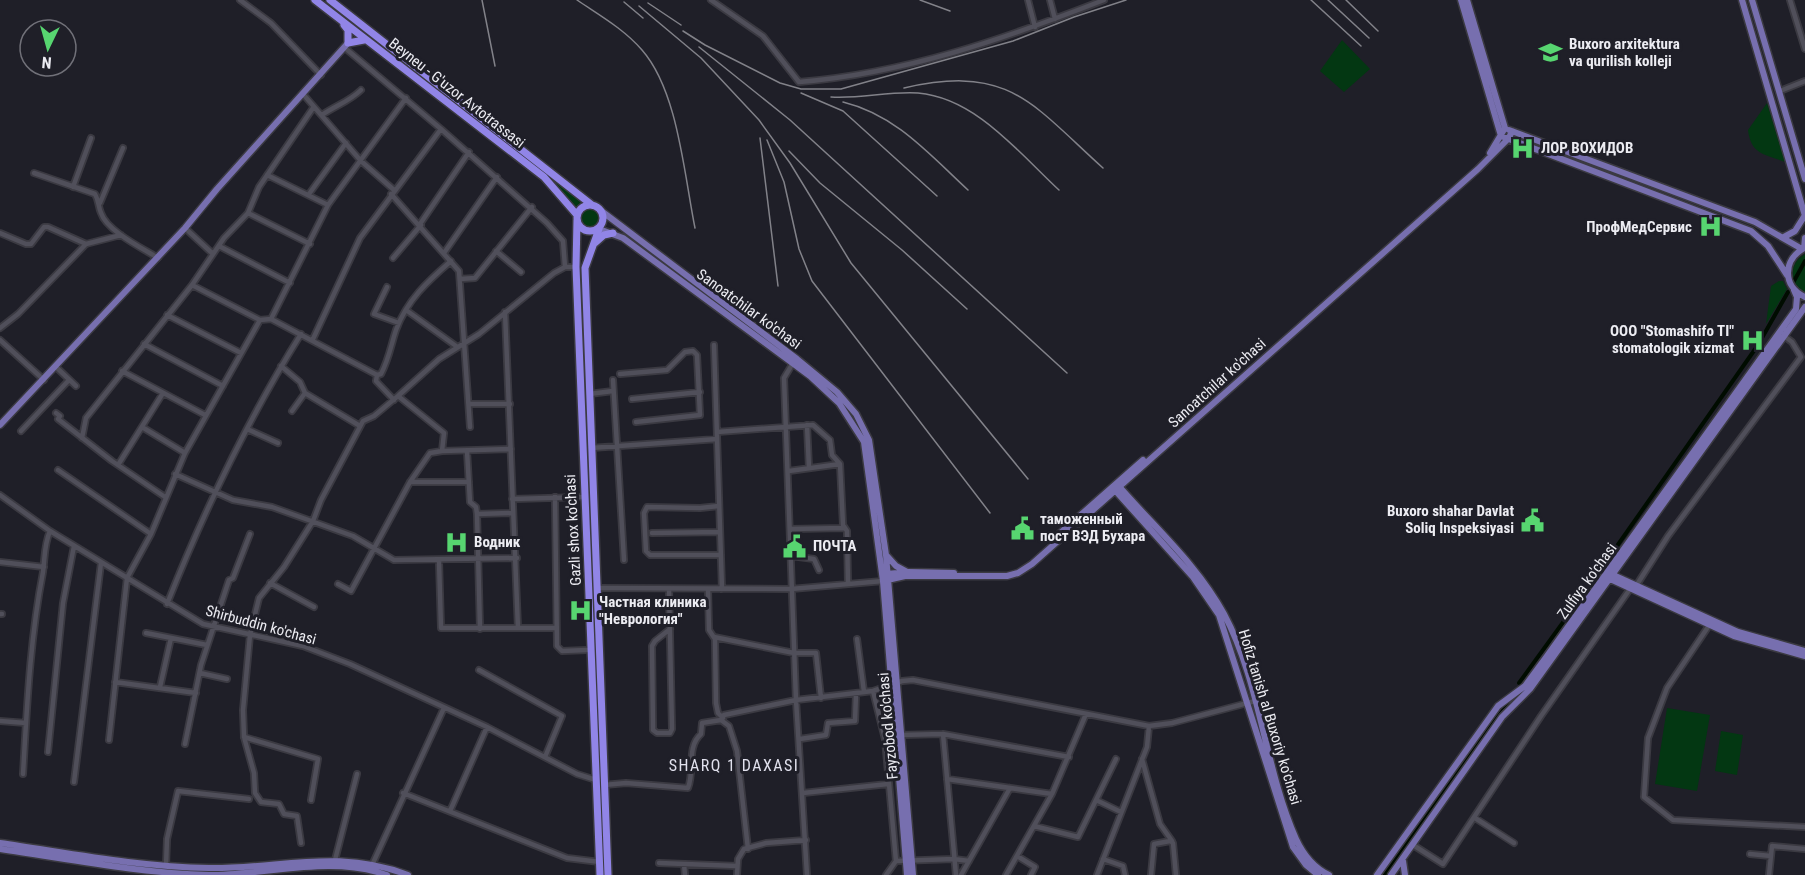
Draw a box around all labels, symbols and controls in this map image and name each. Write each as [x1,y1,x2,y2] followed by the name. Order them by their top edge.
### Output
[18,18,78,78] north arrow
[385,34,529,152] street label: Beyneu - G'uzor Avtotrassasi
[1569,35,1680,70] place label: Buxoro arxitektura va qurilish kolleji
[1538,40,1564,66] school or university icon: Buxoro arxitektura va qurilish kolleji
[41,53,52,72] text: N
[1510,135,1536,161] hospital icon: ЛОР ВОХИДОВ
[1541,139,1633,157] place label: ЛОР ВОХИДОВ
[1697,214,1723,240] hospital icon: ПрофМедСервис
[1586,218,1692,236] place label: ПрофМедСервис
[693,265,805,353] street label: Sanoatchilar ko'chasi
[1610,322,1734,357] place label: OOO "Stomashifo TI" stomatologik xizmat
[1739,327,1765,353] hospital icon: OOO "Stomashifo TI" stomatologik xizmat
[1165,335,1269,431] street label: Sanoatchilar ko'chasi
[561,474,585,586] street label: Gazli shox ko'chasi
[1387,502,1514,537] place label: Buxoro shahar Davlat Soliq Inspeksiyasi
[1519,507,1545,533] public building icon: Buxoro shahar Davlat Soliq Inspeksiyasi
[1040,510,1145,545] place label: таможенный пост ВЭД Бухара
[1009,515,1035,541] public building icon: таможенный пост ВЭД Бухара
[443,529,469,555] hospital icon: Водник
[474,533,521,551] place label: Водник
[782,533,808,559] public building icon: ПОЧТА
[813,537,857,555] place label: ПОЧТА
[1553,539,1621,623] street label: Zulfiya ko'chasi
[599,593,707,628] place label: Частная клиника "Неврология"
[568,598,594,624] hospital icon: Частная клиника "Неврология"
[204,602,318,648] street label: Shirbuddin ko'chasi
[1235,627,1305,807] street label: Hofiz tanish al Buxoriy ko'chasi
[874,672,902,780] street label: Fayzobod ko'chasi
[669,756,799,775] district label: SHARQ 1 DAXASI

